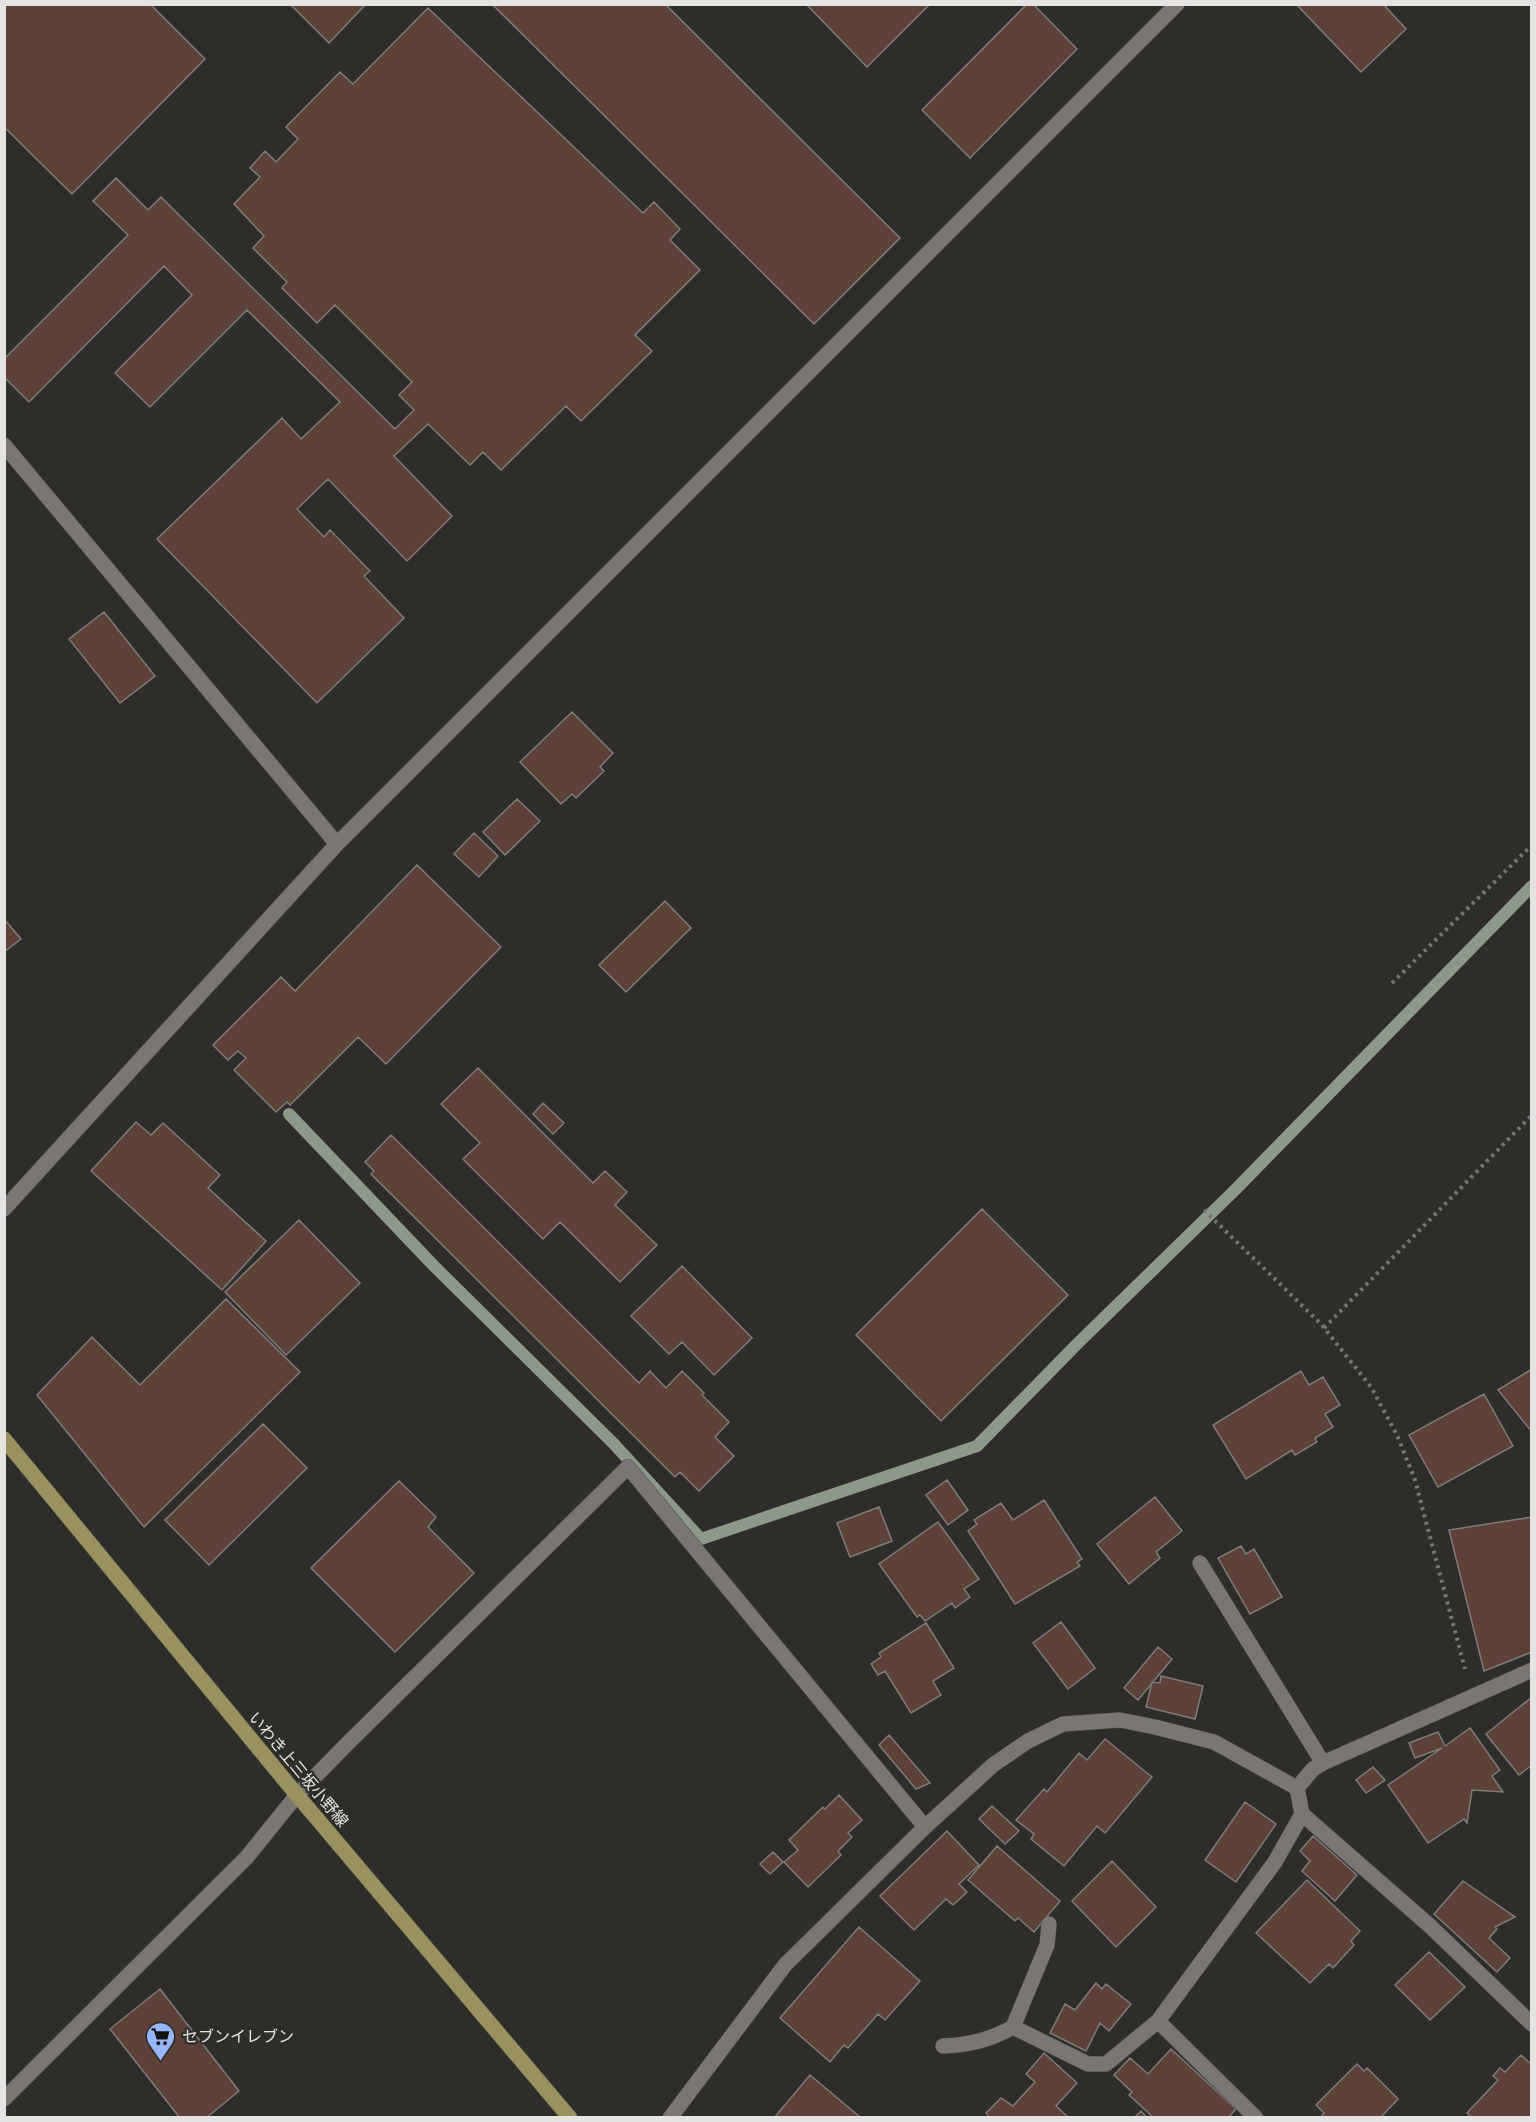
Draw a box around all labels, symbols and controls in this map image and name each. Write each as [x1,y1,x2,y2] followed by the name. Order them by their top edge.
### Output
[246,1707,353,1830] street label: いわき上三坂小野線
[145,2020,177,2062] supermarket icon: セブンイレブン
[182,2026,294,2045] place label: セブンイレブン

